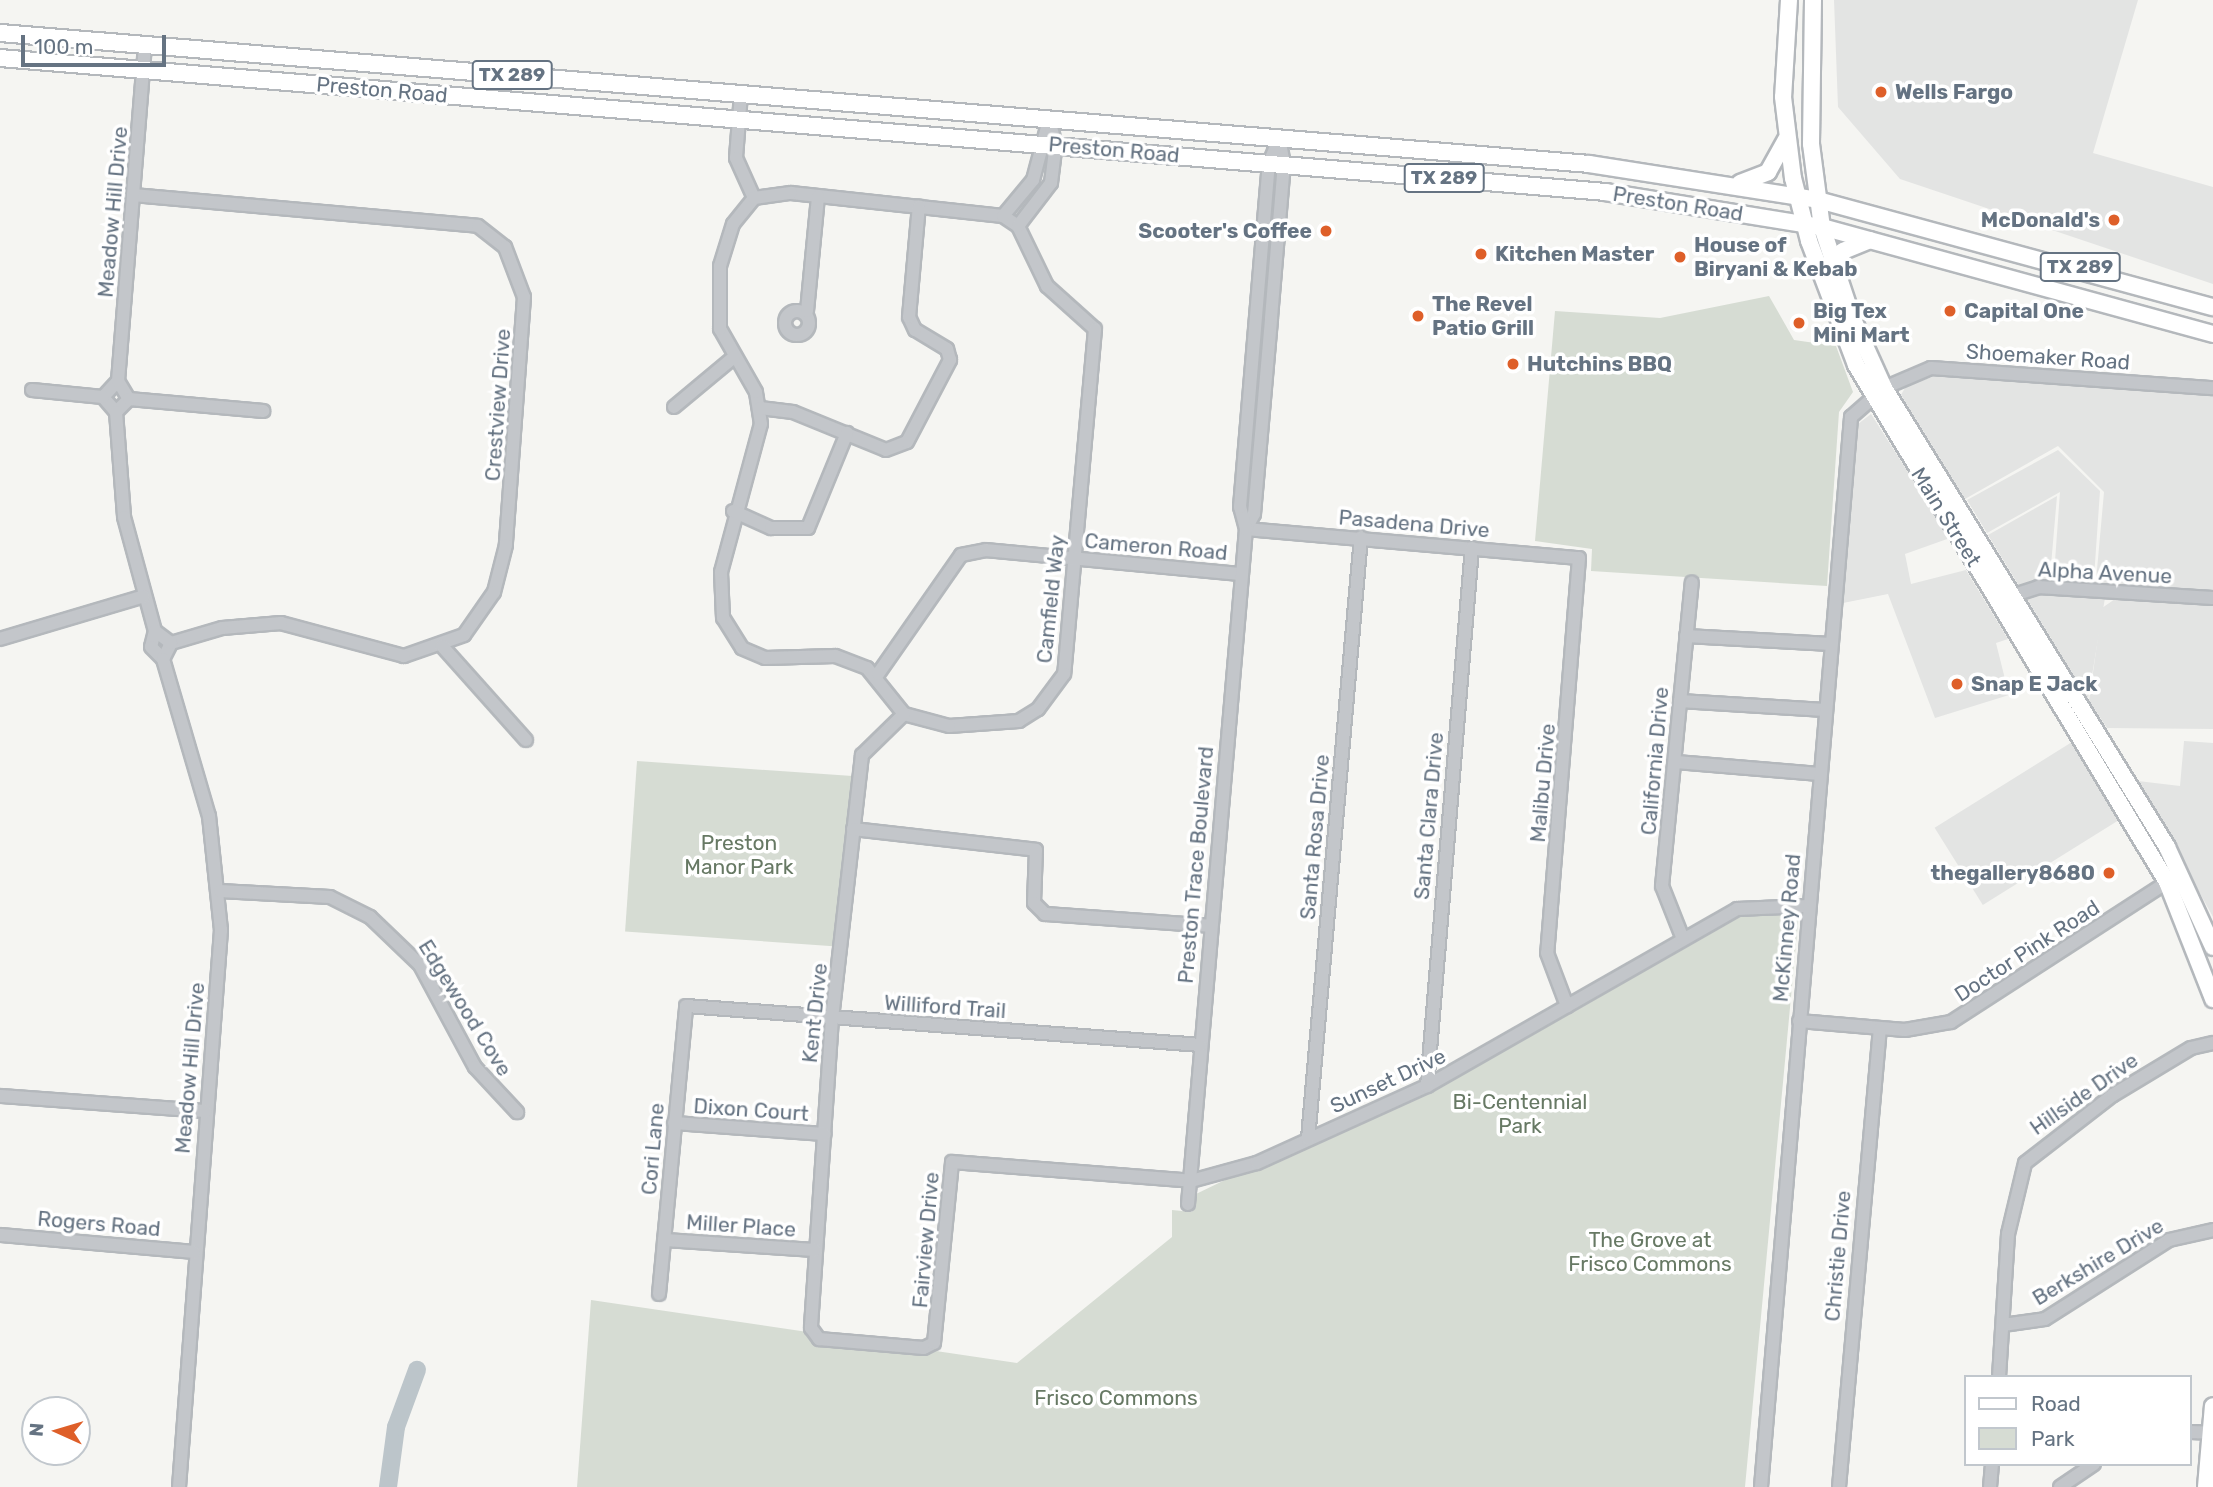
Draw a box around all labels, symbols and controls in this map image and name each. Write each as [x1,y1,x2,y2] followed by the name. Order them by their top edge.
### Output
[24,21,170,65] scale bar
[34,34,93,59] text: 100 m
[470,60,554,90] road number: TX 289
[315,72,449,108] street label: Preston Road
[1895,79,2013,105] place label: Wells Fargo
[1873,84,1889,100] marker: Wells Fargo
[93,125,133,299] street label: Meadow Hill Drive
[1047,132,1181,168] street label: Preston Road
[1402,162,1486,194] road number: TX 289
[1611,181,1745,227] street label: Preston Road
[1981,207,2100,233] place label: McDonald's
[2106,212,2122,228] marker: McDonald's
[1138,218,1312,244] place label: Scooter's Coffee
[1318,223,1334,239] marker: Scooter's Coffee
[1694,232,1858,282] place label: House of Biryani & Kebab
[1495,241,1654,267] place label: Kitchen Master
[1473,246,1489,262] marker: Kitchen Master
[1672,249,1688,265] marker: House of Biryani & Kebab
[2038,252,2122,282] road number: TX 289
[1432,291,1534,341] place label: The Revel Patio Grill
[1813,298,1909,348] place label: Big Tex Mini Mart
[1964,298,2084,324] place label: Capital One
[1942,303,1958,319] marker: Capital One
[1410,308,1426,324] marker: The Revel Patio Grill
[1791,315,1807,331] marker: Big Tex Mini Mart
[480,328,516,482] street label: Crestview Drive
[1965,339,2131,375] street label: Shoemaker Road
[1527,351,1672,377] place label: Hutchins BBQ
[1505,356,1521,372] marker: Hutchins BBQ
[1906,463,1986,571] street label: Main Street
[1337,505,1491,543] street label: Pasadena Drive
[1083,528,1229,566] street label: Cameron Road
[1032,533,1070,665] street label: Camfield Way
[2037,557,2173,589] street label: Alpha Avenue
[1971,671,2098,697] place label: Snap E Jack
[1949,676,1965,692] marker: Snap E Jack
[1636,686,1674,836] street label: California Drive
[1525,722,1561,844] street label: Malibu Drive
[1409,731,1449,901] street label: Santa Clara Drive
[1173,745,1219,985] street label: Preston Trace Boulevard
[1295,753,1335,921] street label: Santa Rosa Drive
[684,830,794,880] park label: Preston Manor Park
[1768,853,1806,1003] street label: McKinney Road
[1930,860,2095,886] place label: thegallery8680
[2101,865,2117,881] marker: thegallery8680
[1949,895,2105,1007] street label: Doctor Pink Road
[413,935,517,1081] street label: Edgewood Cove
[797,962,833,1064] street label: Kent Drive
[170,981,210,1155] street label: Meadow Hill Drive
[883,990,1007,1024] street label: Williford Trail
[1326,1043,1450,1119] street label: Sunset Drive
[2025,1048,2143,1140] street label: Hillside Drive
[1453,1089,1587,1139] park label: Bi-Centennial Park
[693,1093,809,1127] street label: Dixon Court
[636,1102,670,1196] street label: Cori Lane
[907,1171,945,1309] street label: Fairview Drive
[1820,1190,1856,1322] street label: Christie Drive
[36,1206,162,1242] street label: Rogers Road
[685,1210,797,1242] street label: Miller Place
[2028,1213,2168,1311] street label: Berkshire Drive
[1568,1227,1732,1277] park label: The Grove at Frisco Commons
[1965,1375,2192,1466] legend
[1034,1385,1198,1411] park label: Frisco Commons
[2031,1391,2081,1416] text: Road
[21,1396,91,1466] north arrow
[25,1422,48,1437] text: N
[2031,1426,2075,1451] text: Park

